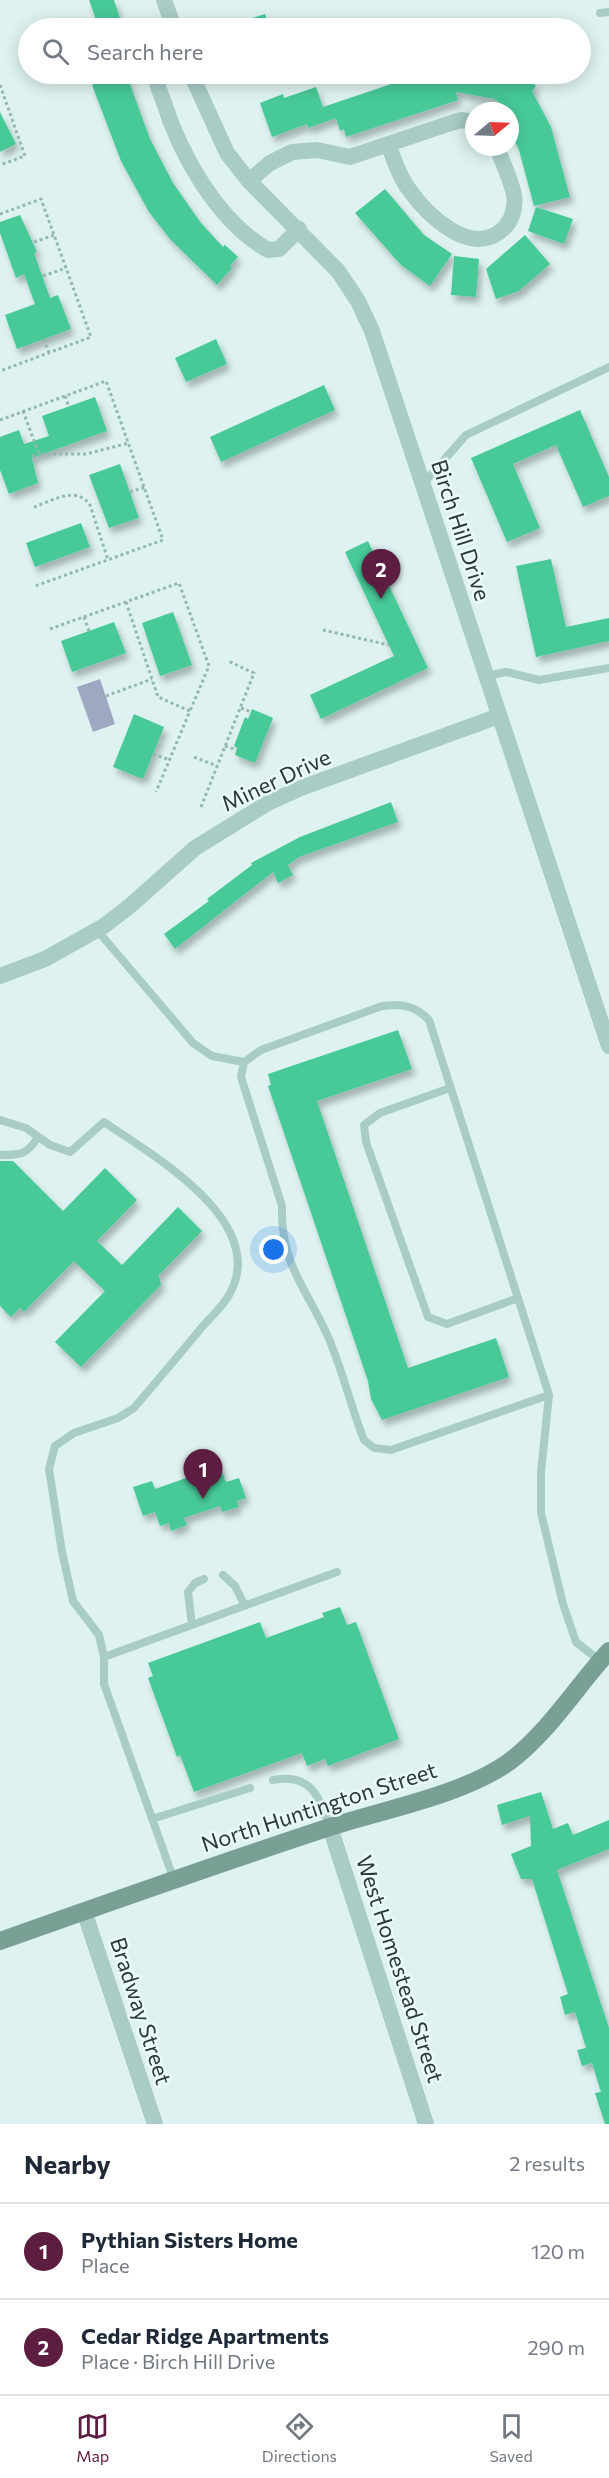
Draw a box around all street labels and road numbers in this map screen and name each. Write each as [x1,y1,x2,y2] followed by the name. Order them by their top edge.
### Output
[426,456,497,604] street label: Birch Hill Drive
[217,743,335,817] street label: Miner Drive
[198,1756,440,1857] street label: North Huntington Street
[351,1852,450,2086] street label: West Homestead Street
[105,1934,178,2088] street label: Bradway Street

